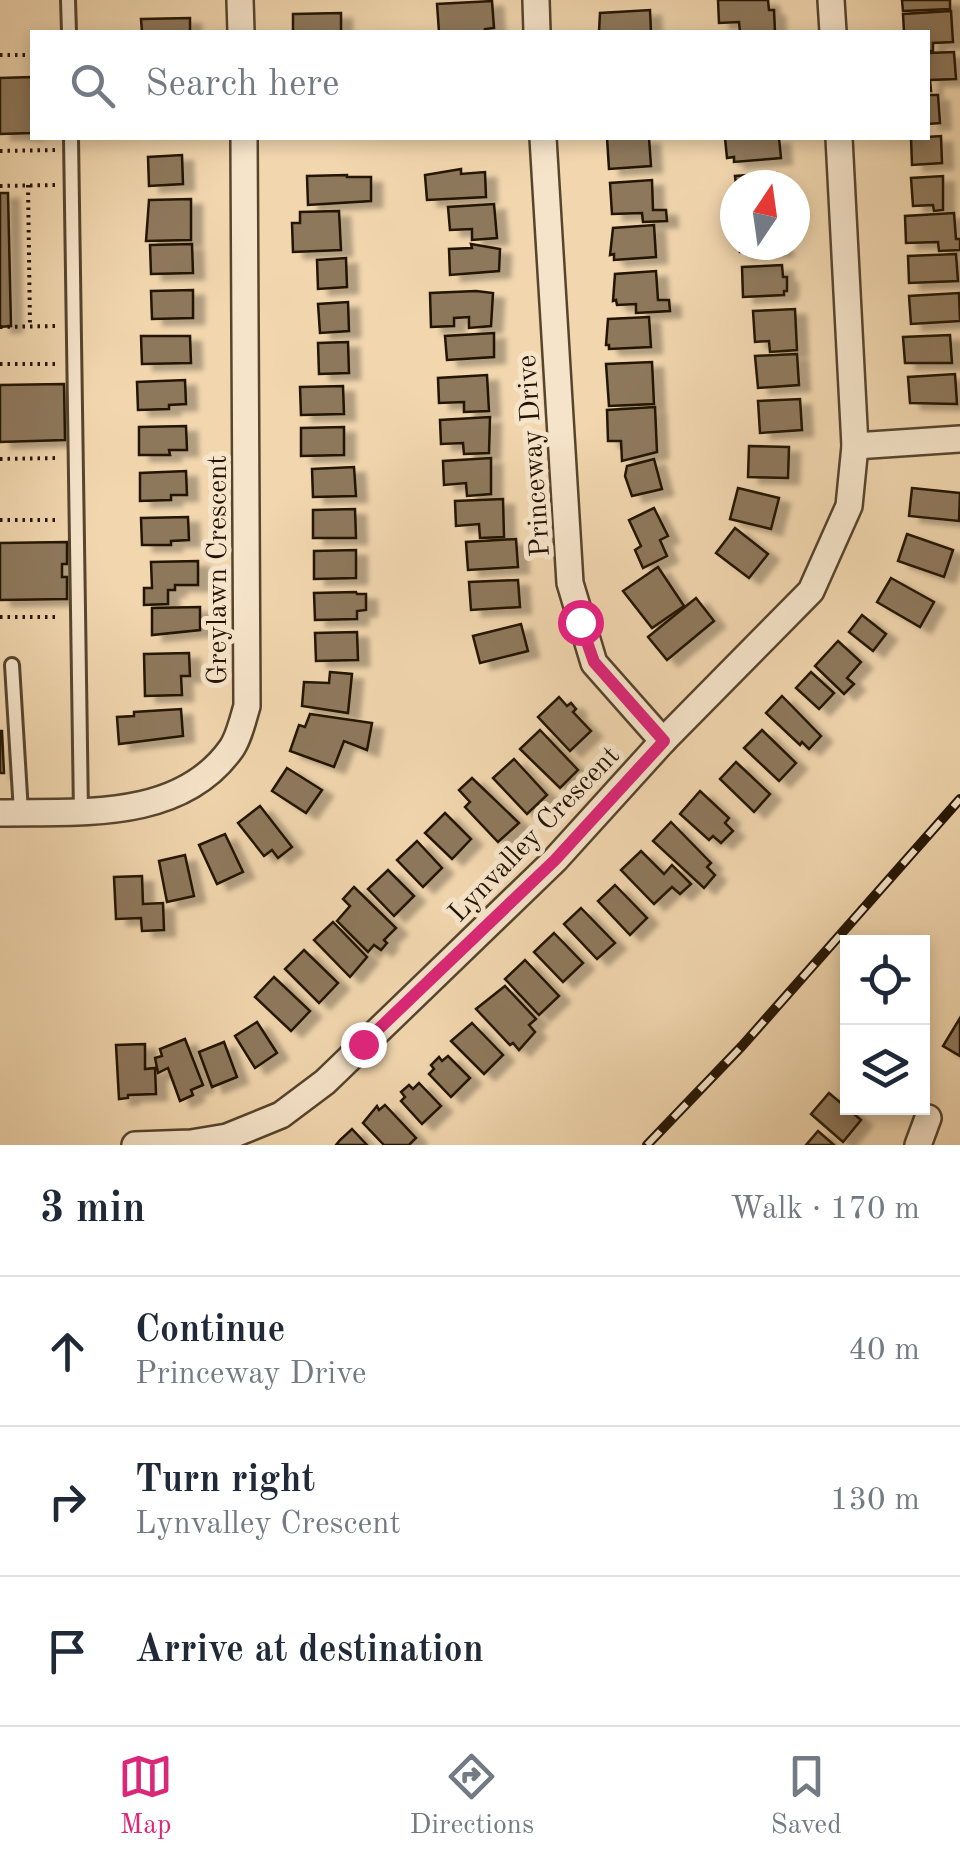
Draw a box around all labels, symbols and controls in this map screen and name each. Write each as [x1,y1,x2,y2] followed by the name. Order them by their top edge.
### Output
[30,30,930,140] search box
[65,58,120,113] icon: search
[145,66,340,104] text: Search here
[720,170,810,260] north arrow
[514,354,556,558] street label: Princeway Drive
[205,455,233,685] street label: Greylawn Crescent
[558,600,604,646] route start
[444,742,626,928] street label: Lynvalley Crescent
[840,935,930,1115] map controls
[840,935,930,1025] button: locate
[341,1022,387,1068] route end
[840,1025,930,1115] button: layers
[40,1189,146,1231] text: 3 min
[730,1194,920,1226] text: Walk · 170 m
[135,1312,285,1350] text: Continue
[40,1324,95,1379] icon: ahead
[849,1335,920,1367] text: 40 m
[135,1359,366,1391] text: Princeway Drive
[135,1462,315,1500] text: Turn right
[40,1474,95,1529] icon: right
[830,1485,920,1517] text: 130 m
[135,1509,401,1541] text: Lynvalley Crescent
[40,1624,95,1679] icon: arrive
[135,1632,484,1670] text: Arrive at destination
[118,1749,173,1844] tab: Map
[410,1749,534,1844] tab: Directions
[770,1749,842,1844] tab: Saved

